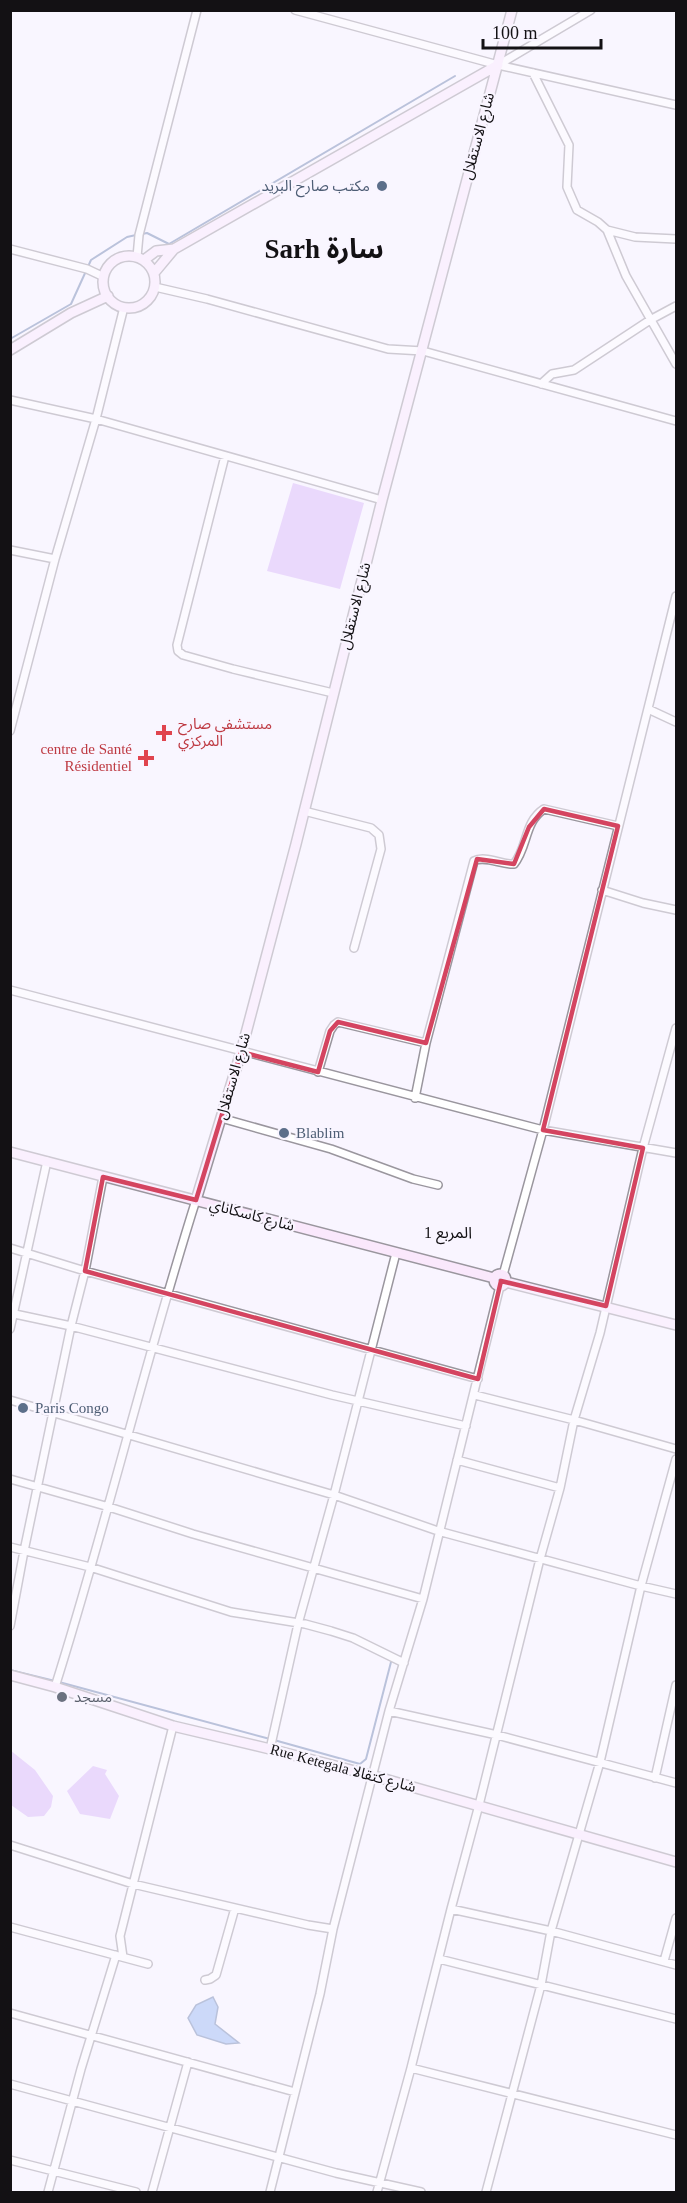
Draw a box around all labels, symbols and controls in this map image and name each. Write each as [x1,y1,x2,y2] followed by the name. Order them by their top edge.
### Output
[483,12,602,50] scale bar
[492,23,538,43] text: 100 m
[459,90,501,182] street label: شارع الاستقلال
[261,178,370,198] place label: مكتب صارح البريد
[375,179,389,193] marker: مكتب صارح البريد
[264,234,384,265] district label: Sarh سارة
[336,560,378,652] street label: شارع الاستقلال
[178,716,272,752] place label: مستشفى صارح المركزي
[155,724,173,742] marker: مستشفى صارح المركزي
[40,741,132,774] place label: centre de Santé Résidentiel
[137,749,155,767] marker: centre de Santé Résidentiel
[213,1031,257,1122] street label: شارع الاستقلال
[296,1125,345,1141] place label: Blablim
[277,1126,291,1140] marker: Blablim
[207,1196,296,1238] street label: شارع كاسكاناي
[424,1224,472,1245] district label: المربع 1
[35,1400,109,1416] place label: Paris Congo
[16,1401,30,1415] marker: Paris Congo
[74,1689,112,1705] place label: مسجد
[55,1690,69,1704] marker: مسجد
[267,1741,418,1799] street label: Rue Ketegala شارع كتقالا

